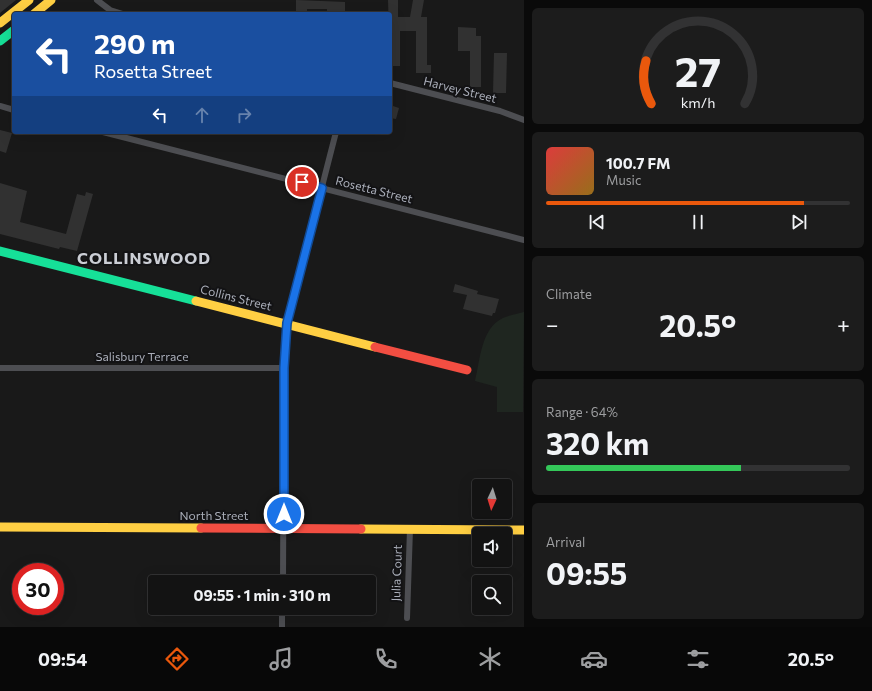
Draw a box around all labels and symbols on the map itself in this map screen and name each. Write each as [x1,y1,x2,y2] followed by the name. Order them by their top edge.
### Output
[422,73,498,105] street label: Harvey Street
[285,165,319,199] pin
[334,173,414,205] street label: Rosetta Street
[77,248,211,267] district label: COLLINSWOOD
[199,281,273,313] street label: Collins Street
[95,349,189,363] street label: Salisbury Terrace
[472,479,512,519] north arrow
[263,493,305,535] position arrow
[179,508,249,522] street label: North Street
[388,544,405,602] street label: Julia Court
[12,563,64,615] speed limit sign: 30

